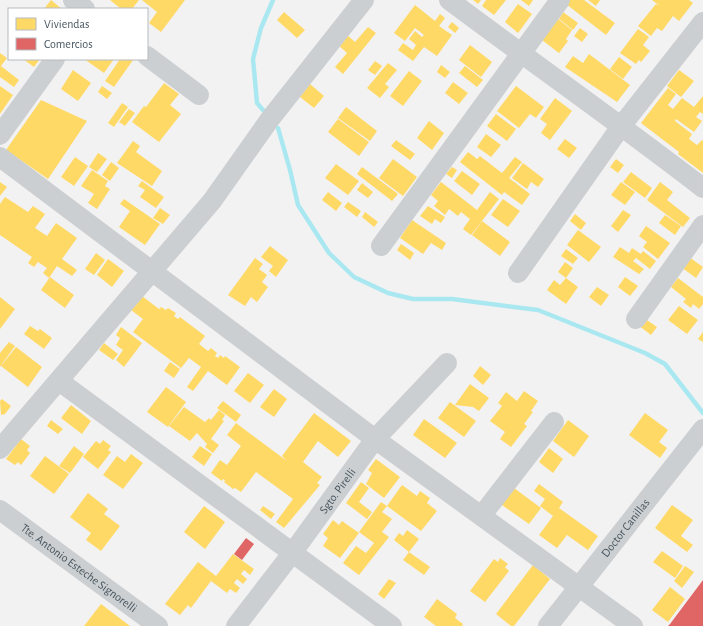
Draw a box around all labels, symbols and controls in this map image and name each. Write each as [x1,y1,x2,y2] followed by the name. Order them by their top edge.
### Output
[8,8,148,60] legend
[44,18,90,30] text: Viviendas
[44,38,93,50] text: Comercios
[317,466,358,516] street label: Sgto. Pirelli
[599,496,652,559] street label: Doctor Canillas
[19,522,139,614] street label: Tte. Antonio Esteche Signorelli

